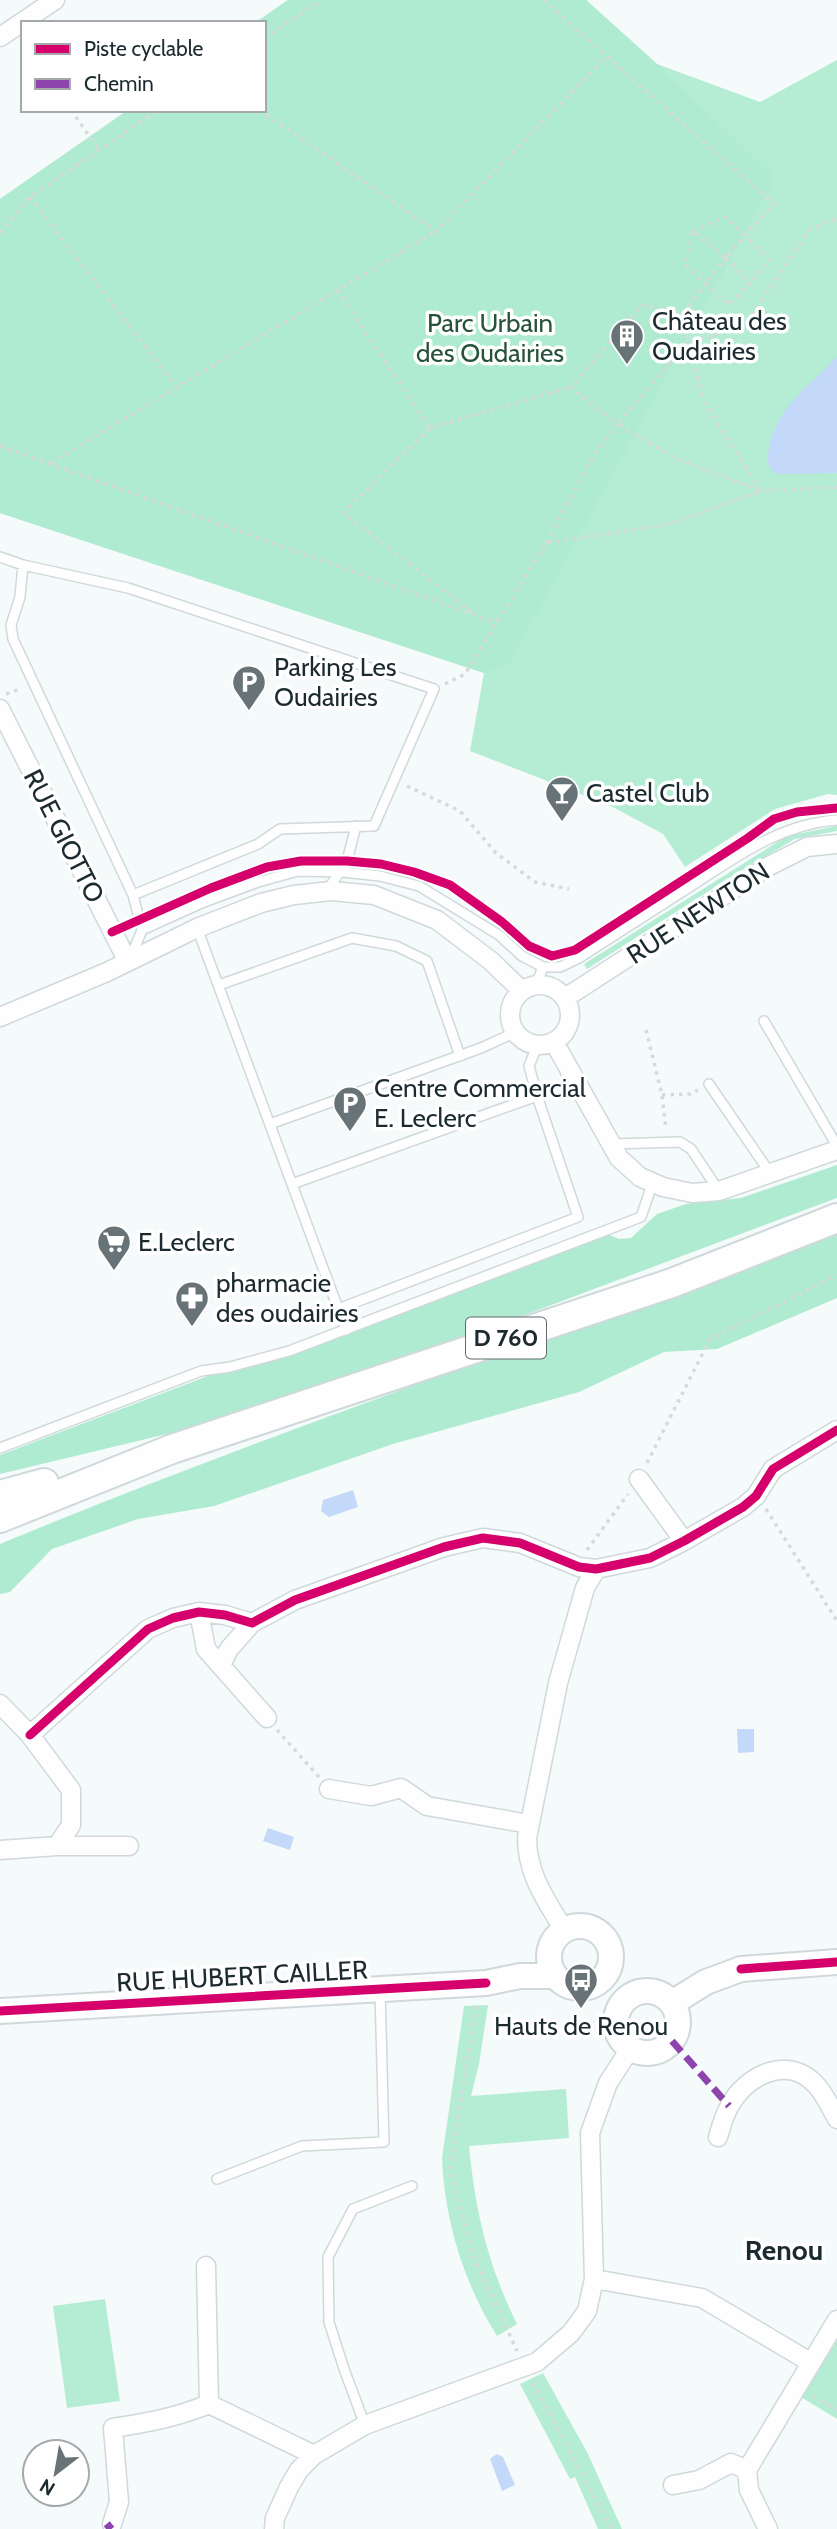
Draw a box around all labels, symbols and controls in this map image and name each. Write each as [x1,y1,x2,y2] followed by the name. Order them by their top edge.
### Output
[21,21,266,112] legend
[84,36,204,61] text: Piste cyclable
[84,71,154,96] text: Chemin
[652,305,787,367] place label: Château des Oudairies
[416,307,564,369] park label: Parc Urbain des Oudairies
[608,317,646,366] building icon: Château des Oudairies
[274,651,397,713] place label: Parking Les Oudairies
[230,663,268,712] parking icon: Parking Les Oudairies
[17,764,111,908] street label: RUE GIOTTO
[543,774,581,823] bar icon: Castel Club
[586,777,709,809] place label: Castel Club
[621,855,775,971] street label: RUE NEWTON
[374,1072,586,1134] place label: Centre Commercial E. Leclerc
[331,1084,369,1133] parking icon: Centre Commercial E. Leclerc
[95,1223,133,1272] supermarket icon: E.Leclerc
[138,1226,235,1258] place label: E.Leclerc
[216,1267,359,1329] place label: pharmacie des oudairies
[173,1279,211,1328] pharmacy icon: pharmacie des oudairies
[466,1318,546,1358] road number: D 760
[115,1953,369,1999] street label: RUE HUBERT CAILLER
[562,1961,600,2010] bus stop icon: Hauts de Renou
[494,2010,668,2042] place label: Hauts de Renou
[745,2233,823,2267] district label: Renou
[21,2438,91,2508] north arrow
[36,2474,59,2500] text: N

